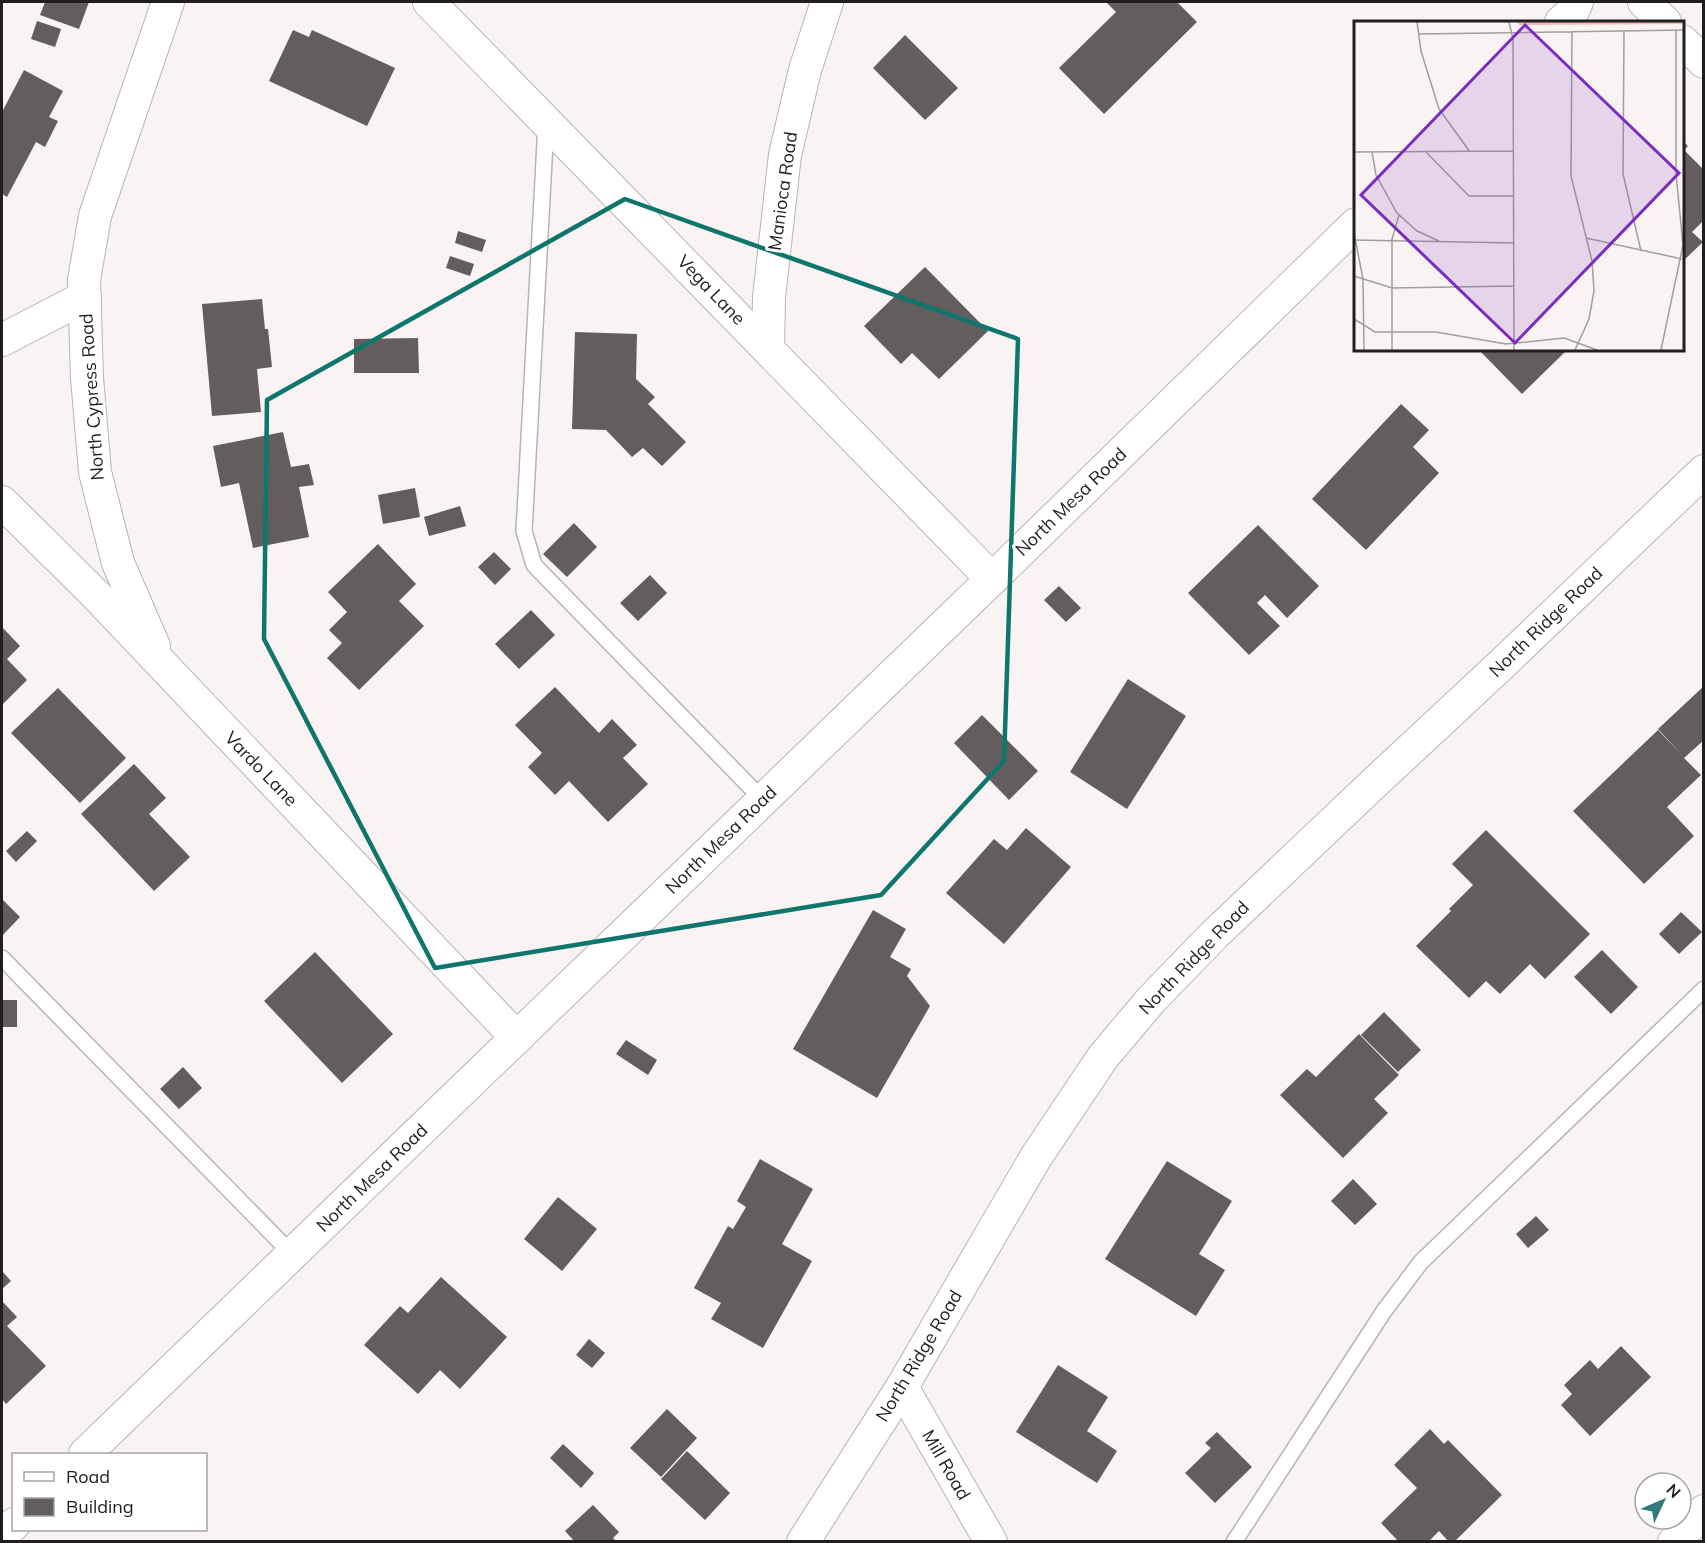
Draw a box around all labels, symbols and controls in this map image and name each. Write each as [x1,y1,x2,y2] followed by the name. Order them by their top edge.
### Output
[1354,21,1684,351] inset map
[763,130,802,252] street label: Manioca Road
[672,250,750,330] street label: Vega Lane
[74,313,109,481] street label: North Cypress Road
[1010,443,1131,561] street label: North Mesa Road
[1484,562,1607,682] street label: North Ridge Road
[220,726,303,811] street label: Vardo Lane
[660,781,781,899] street label: North Mesa Road
[1134,896,1254,1019] street label: North Ridge Road
[311,1119,432,1237] street label: North Mesa Road
[870,1286,967,1426] street label: North Ridge Road
[917,1426,976,1504] street label: Mill Road
[12,1453,207,1531] legend
[66,1465,110,1488] text: Road
[1633,1471,1693,1531] north arrow
[1662,1479,1685,1502] text: N
[66,1495,134,1518] text: Building

